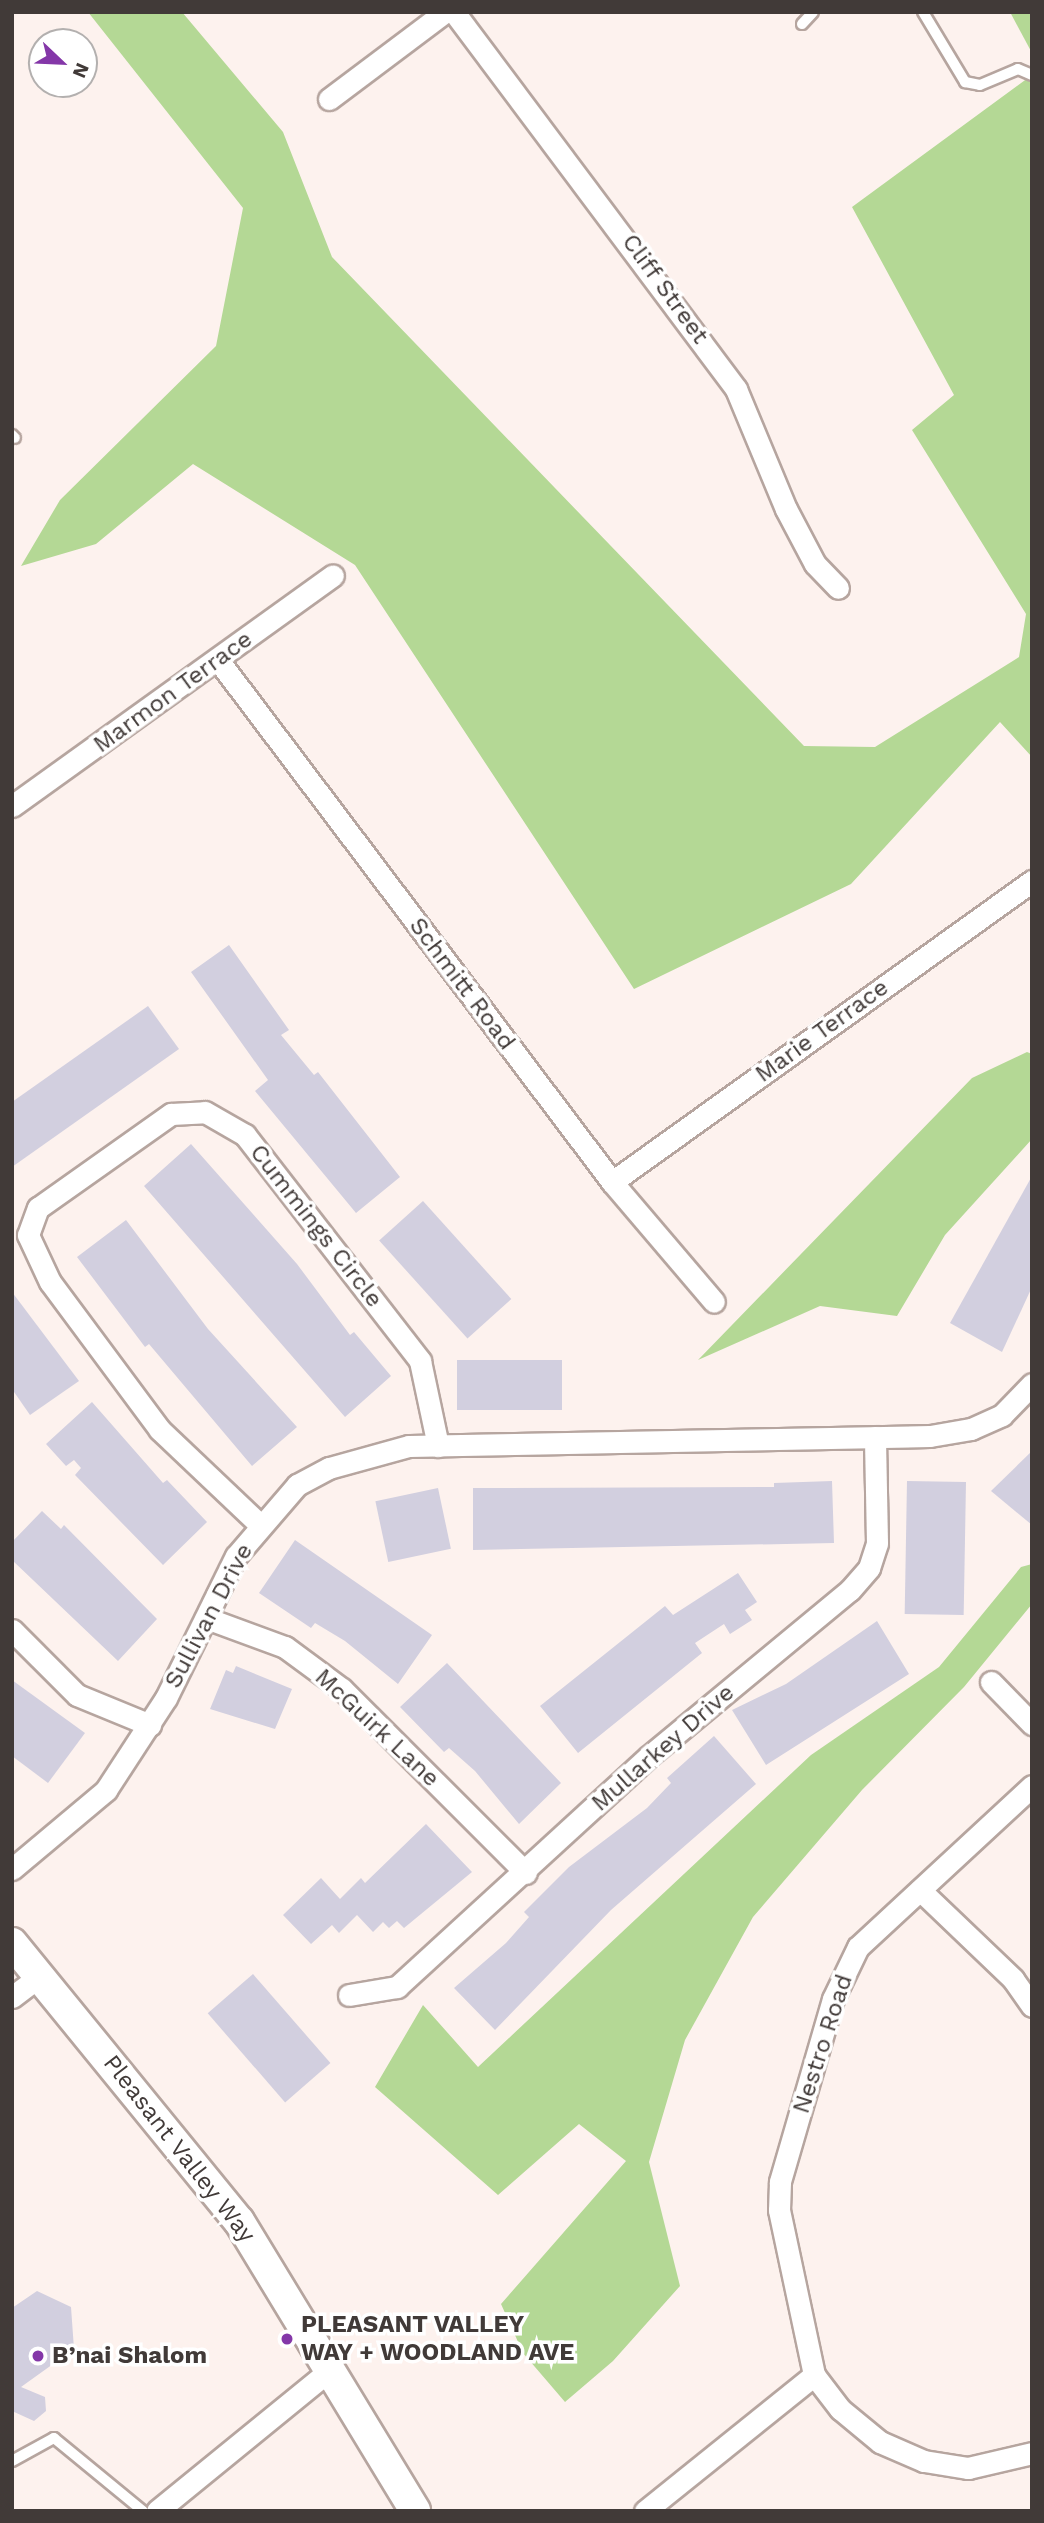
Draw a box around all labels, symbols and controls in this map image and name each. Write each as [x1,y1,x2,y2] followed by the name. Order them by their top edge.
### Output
[28,28,98,98] north arrow
[68,60,94,82] text: N
[615,228,715,350] street label: Cliff Street
[88,625,258,759] street label: Marmon Terrace
[403,912,521,1056] street label: Schmitt Road
[750,973,894,1089] street label: Marie Terrace
[243,1139,389,1313] street label: Cummings Circle
[159,1539,259,1693] street label: Sullivan Drive
[309,1663,445,1793] street label: McGuirk Lane
[586,1678,740,1818] street label: Mullarkey Drive
[787,1971,859,2117] street label: Nestro Road
[96,2049,262,2249] street label: Pleasant Valley Way
[301,2311,576,2367] place label: PLEASANT VALLEY WAY + WOODLAND AVE
[279,2331,295,2347] marker: PLEASANT VALLEY WAY + WOODLAND AVE
[52,2342,207,2370] place label: B’nai Shalom
[30,2348,46,2364] marker: B’nai Shalom

